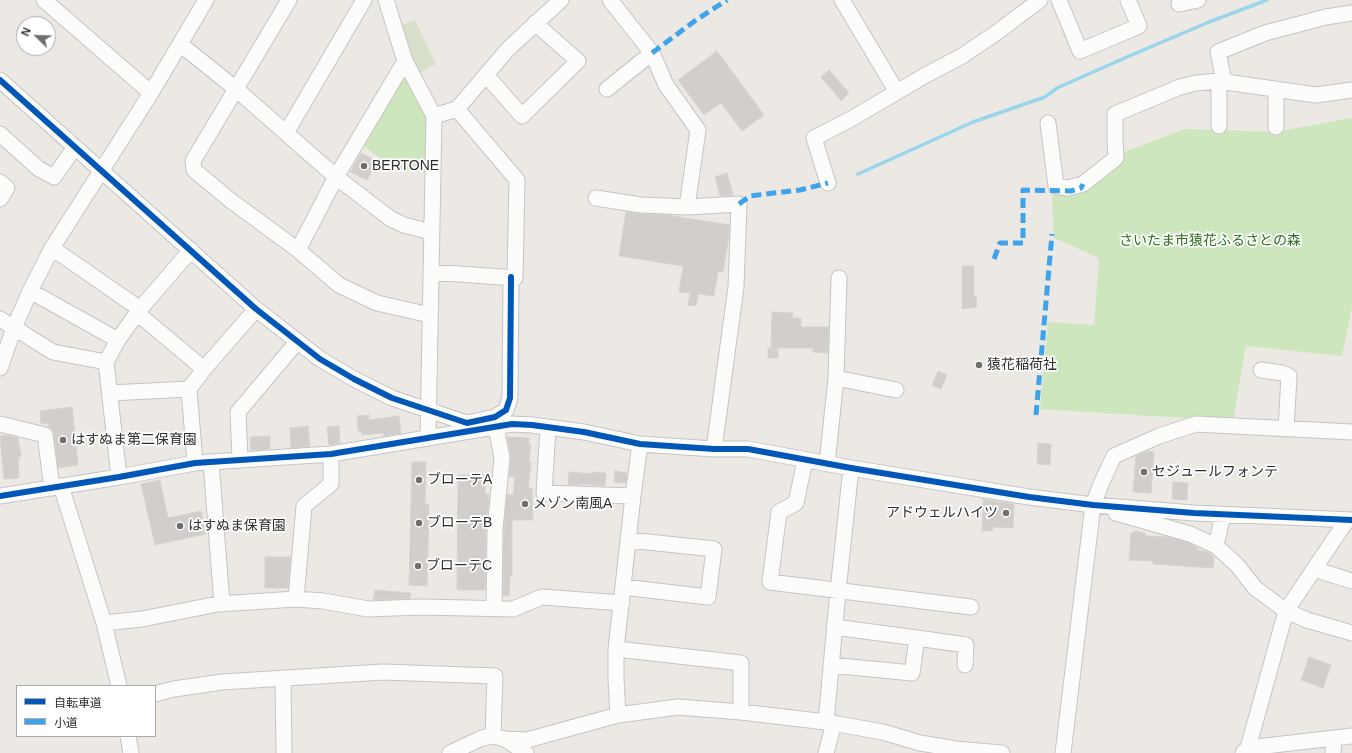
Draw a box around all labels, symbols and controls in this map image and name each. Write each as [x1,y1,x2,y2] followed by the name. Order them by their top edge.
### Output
[16,16,56,56] north arrow
[19,26,33,38] text: N
[372,158,439,174] place label: BERTONE
[359,161,369,171] marker: BERTONE
[1119,233,1301,249] park label: さいたま市猿花ふるさとの森
[987,357,1057,373] place label: 猿花稲荷社
[974,360,984,370] marker: 猿花稲荷社
[71,432,197,448] place label: はすぬま第二保育園
[58,435,68,445] marker: はすぬま第二保育園
[1152,464,1278,480] place label: セジュールフォンテ
[1139,467,1149,477] marker: セジュールフォンテ
[427,472,492,488] place label: ブローテA
[414,475,424,485] marker: ブローテA
[533,496,612,512] place label: メゾン南風A
[520,499,530,509] marker: メゾン南風A
[886,505,998,521] place label: アドウェルハイツ
[1001,508,1011,518] marker: アドウェルハイツ
[427,515,492,531] place label: ブローテB
[188,518,286,534] place label: はすぬま保育園
[414,518,424,528] marker: ブローテB
[175,521,185,531] marker: はすぬま保育園
[426,558,492,574] place label: ブローテC
[413,561,423,571] marker: ブローテC
[16,685,156,737] legend
[54,696,102,710] text: 自転車道
[54,716,78,730] text: 小道

